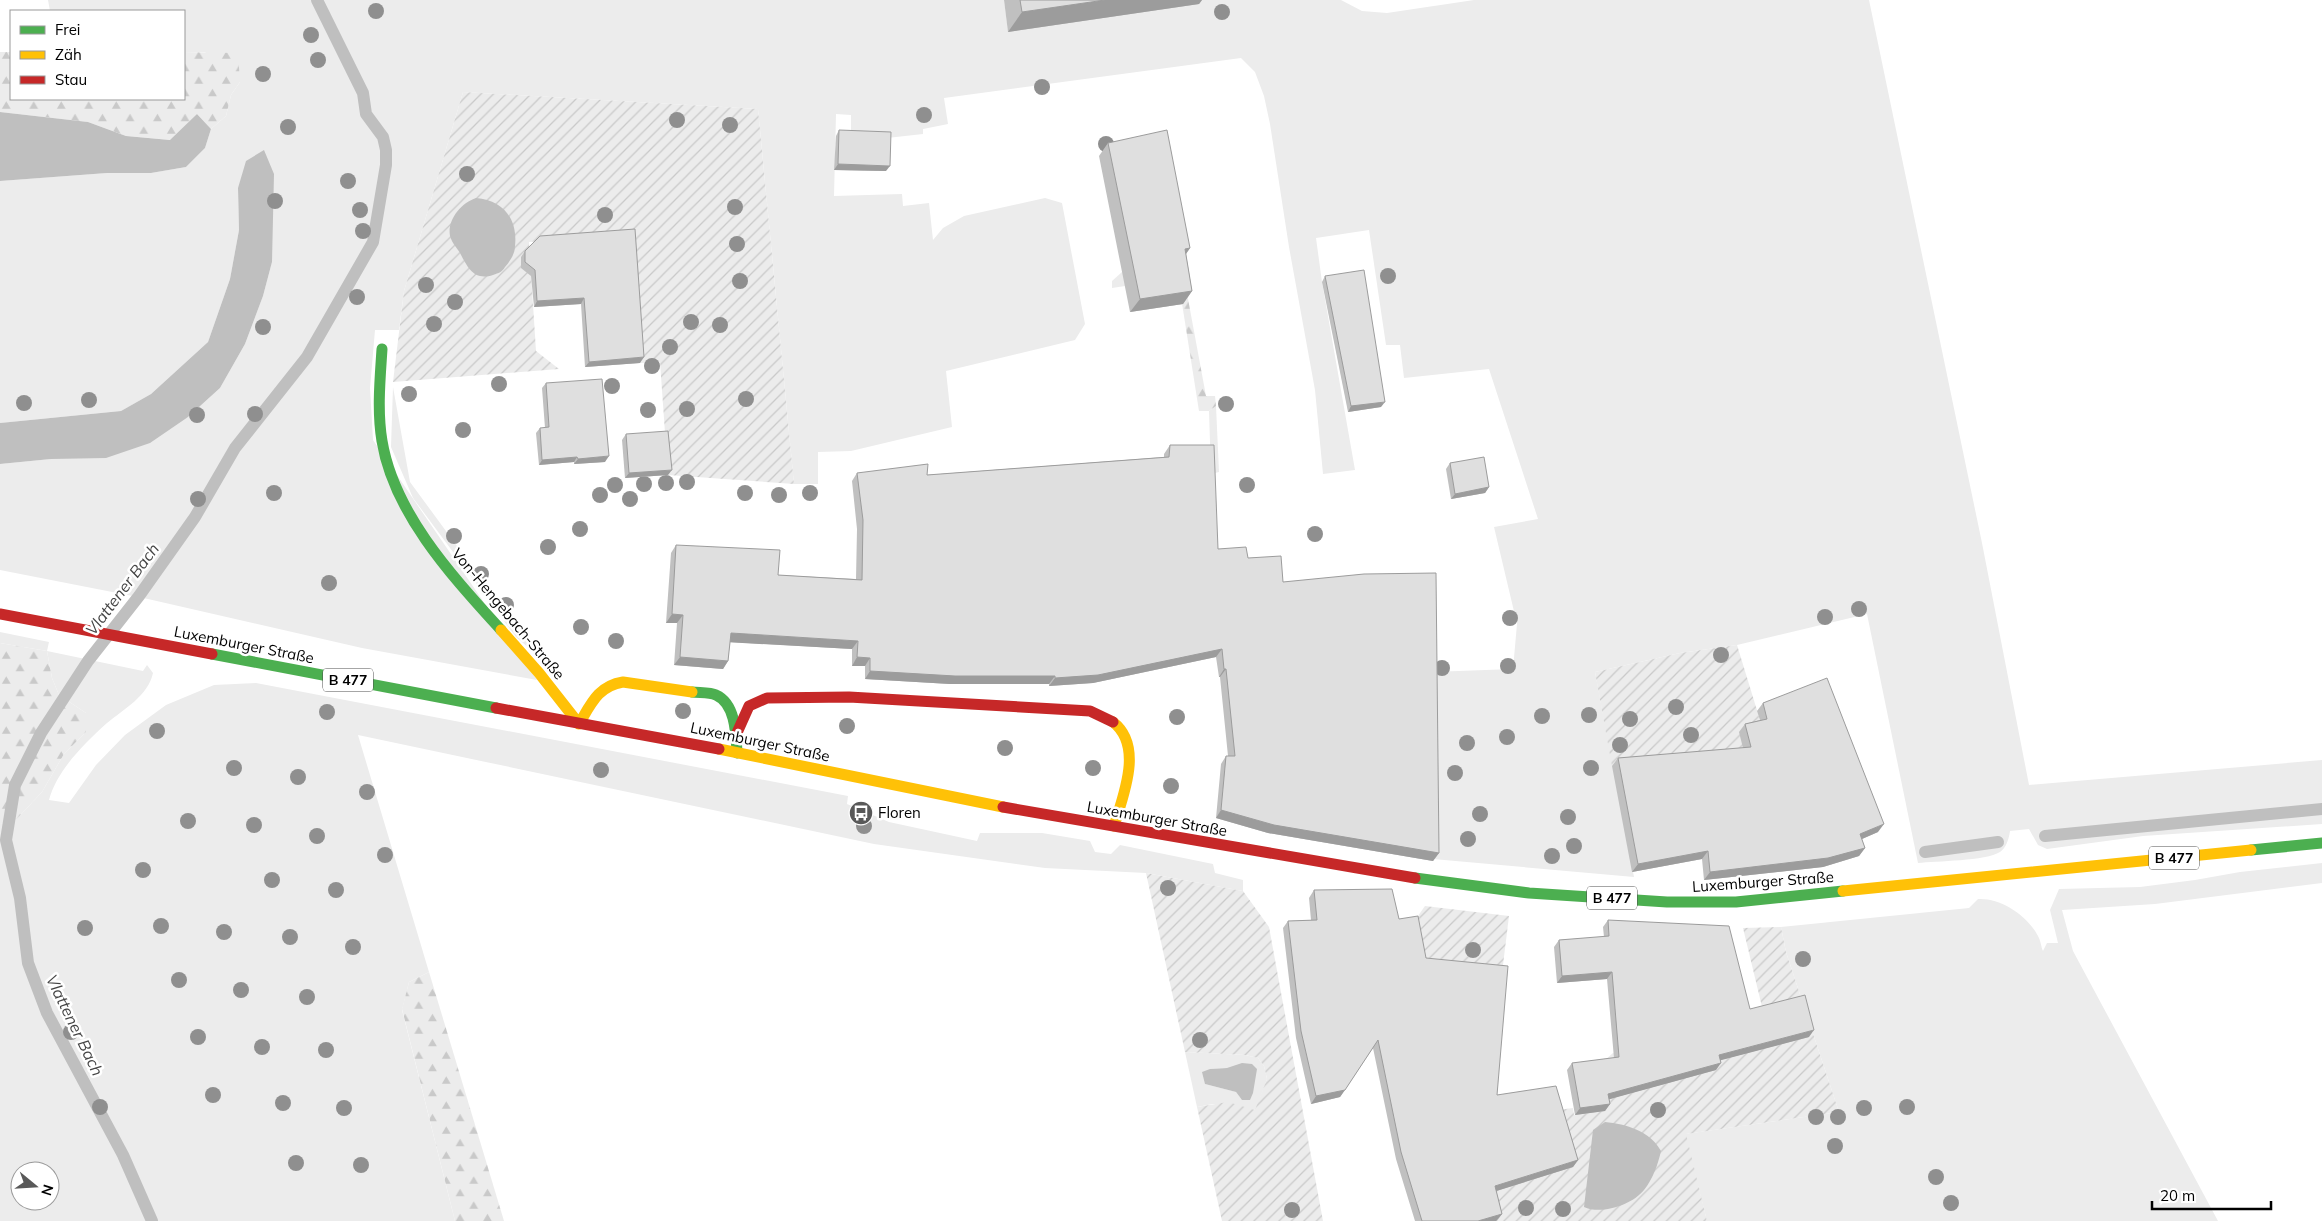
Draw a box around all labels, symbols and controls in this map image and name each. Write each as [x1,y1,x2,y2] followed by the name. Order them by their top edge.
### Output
[10,10,185,100] legend
[55,20,80,39] text: Frei
[55,45,82,64] text: Zäh
[55,70,87,89] text: Stau
[81,539,163,639] water label: Vlattener Bach
[448,544,569,683] street label: Von-Hengebach-Straße
[173,622,316,667] street label: Luxemburger Straße
[323,668,373,692] road number: B 477
[689,717,832,766] street label: Luxemburger Straße
[1085,797,1229,840] street label: Luxemburger Straße
[848,800,874,826] bus stop icon: Floren
[878,803,921,822] place label: Floren
[2149,846,2199,870] road number: B 477
[1691,867,1834,896] street label: Luxemburger Straße
[1587,886,1637,910] road number: B 477
[42,971,108,1079] water label: Vlattener Bach
[10,1161,60,1211] north arrow
[2152,1178,2271,1210] scale bar
[37,1182,58,1198] text: N
[2160,1186,2195,1205] text: 20 m

